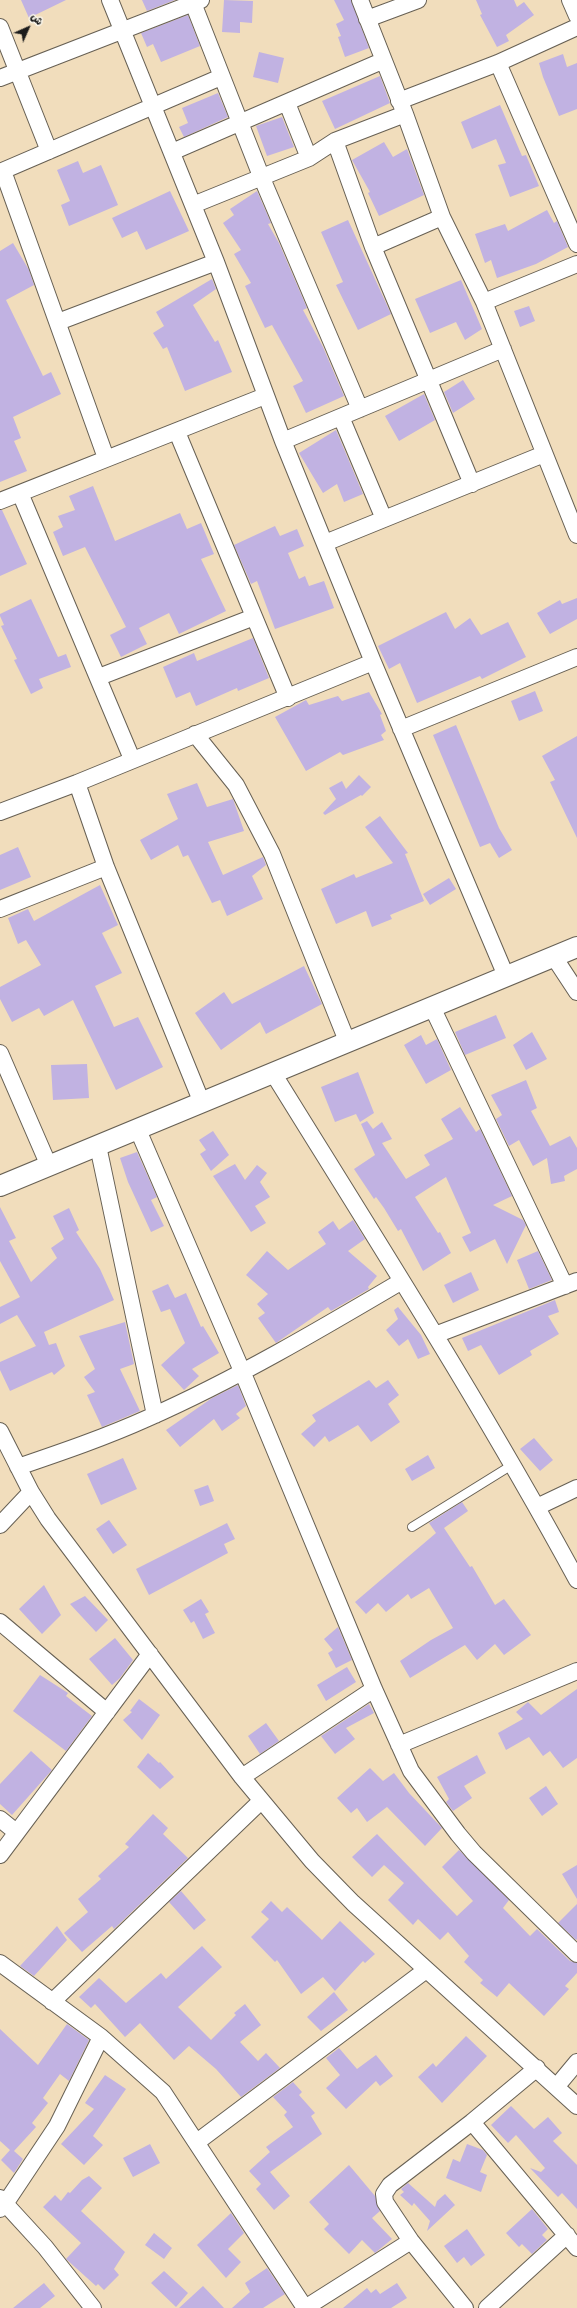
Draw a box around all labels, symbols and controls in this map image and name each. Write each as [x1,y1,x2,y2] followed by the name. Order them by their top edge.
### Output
[8,8,48,48] north arrow
[27,10,46,29] text: ش

